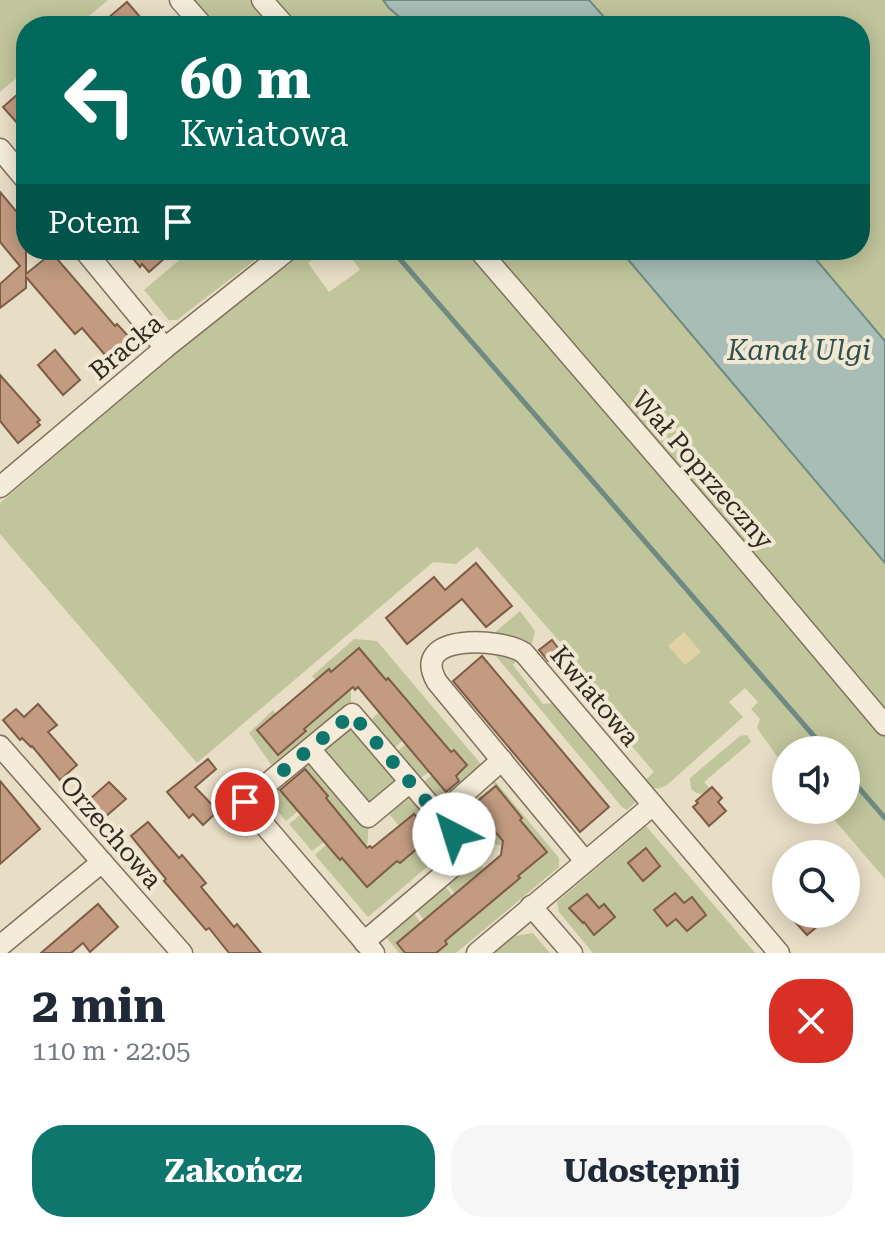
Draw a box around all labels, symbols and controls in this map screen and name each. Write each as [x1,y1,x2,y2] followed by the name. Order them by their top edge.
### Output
[180,46,311,112] text: 60 m
[48,48,152,152] icon: left
[180,113,348,155] text: Kwiatowa
[156,200,200,244] icon: arrive
[48,205,140,240] text: Potem
[83,308,169,386] street label: Bracka
[726,334,871,367] water label: Kanał Ulgi
[626,385,780,556] street label: Wał Poprzeczny
[544,640,646,752] street label: Kwiatowa
[772,736,860,928] map controls
[772,736,860,824] button: sound
[211,768,279,836] pin
[54,769,168,895] street label: Orzechowa
[223,780,267,824] icon: arrive
[412,792,496,876] position arrow
[772,840,860,928] button: search
[32,978,165,1034] text: 2 min
[769,979,853,1063] button: close
[32,1036,191,1066] text: 110 m · 22:05
[32,1125,435,1217] button: Zakończ
[451,1125,853,1217] button: Udostępnij

